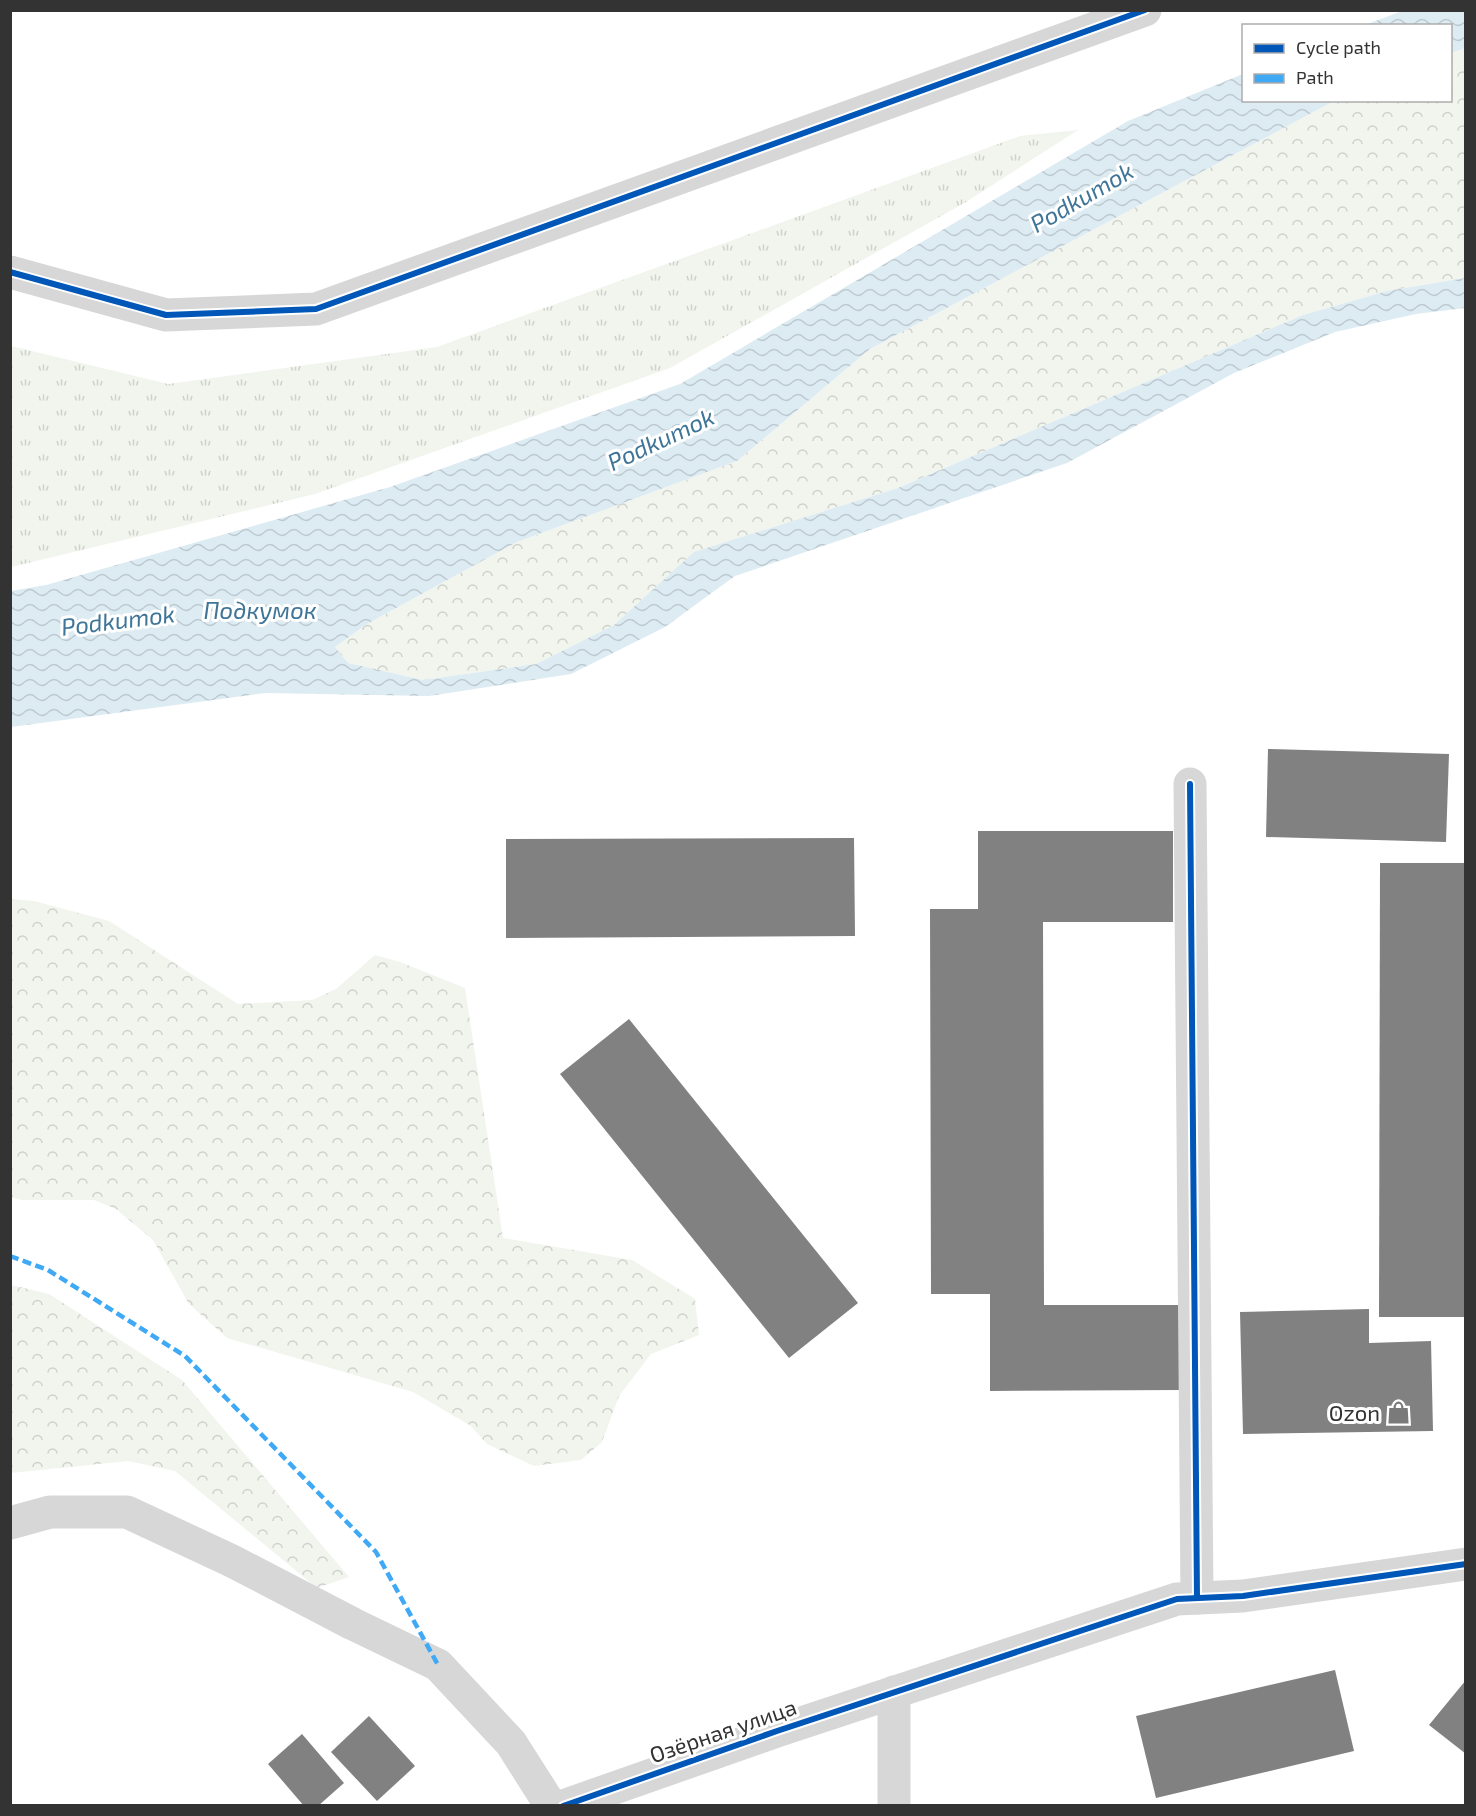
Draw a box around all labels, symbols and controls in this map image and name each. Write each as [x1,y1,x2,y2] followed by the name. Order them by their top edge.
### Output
[1242,24,1452,102] legend
[1296,36,1381,58] text: Cycle path
[1296,66,1334,88] text: Path
[1024,156,1138,238] water label: Podkumok
[602,401,718,476] water label: Podkumok
[203,595,317,624] water label: Подкумок
[59,598,176,641] water label: Podkumok
[1329,1399,1380,1425] place label: Ozon
[1385,1400,1411,1426] shop icon: Ozon
[646,1693,800,1768] street label: Озёрная улица

